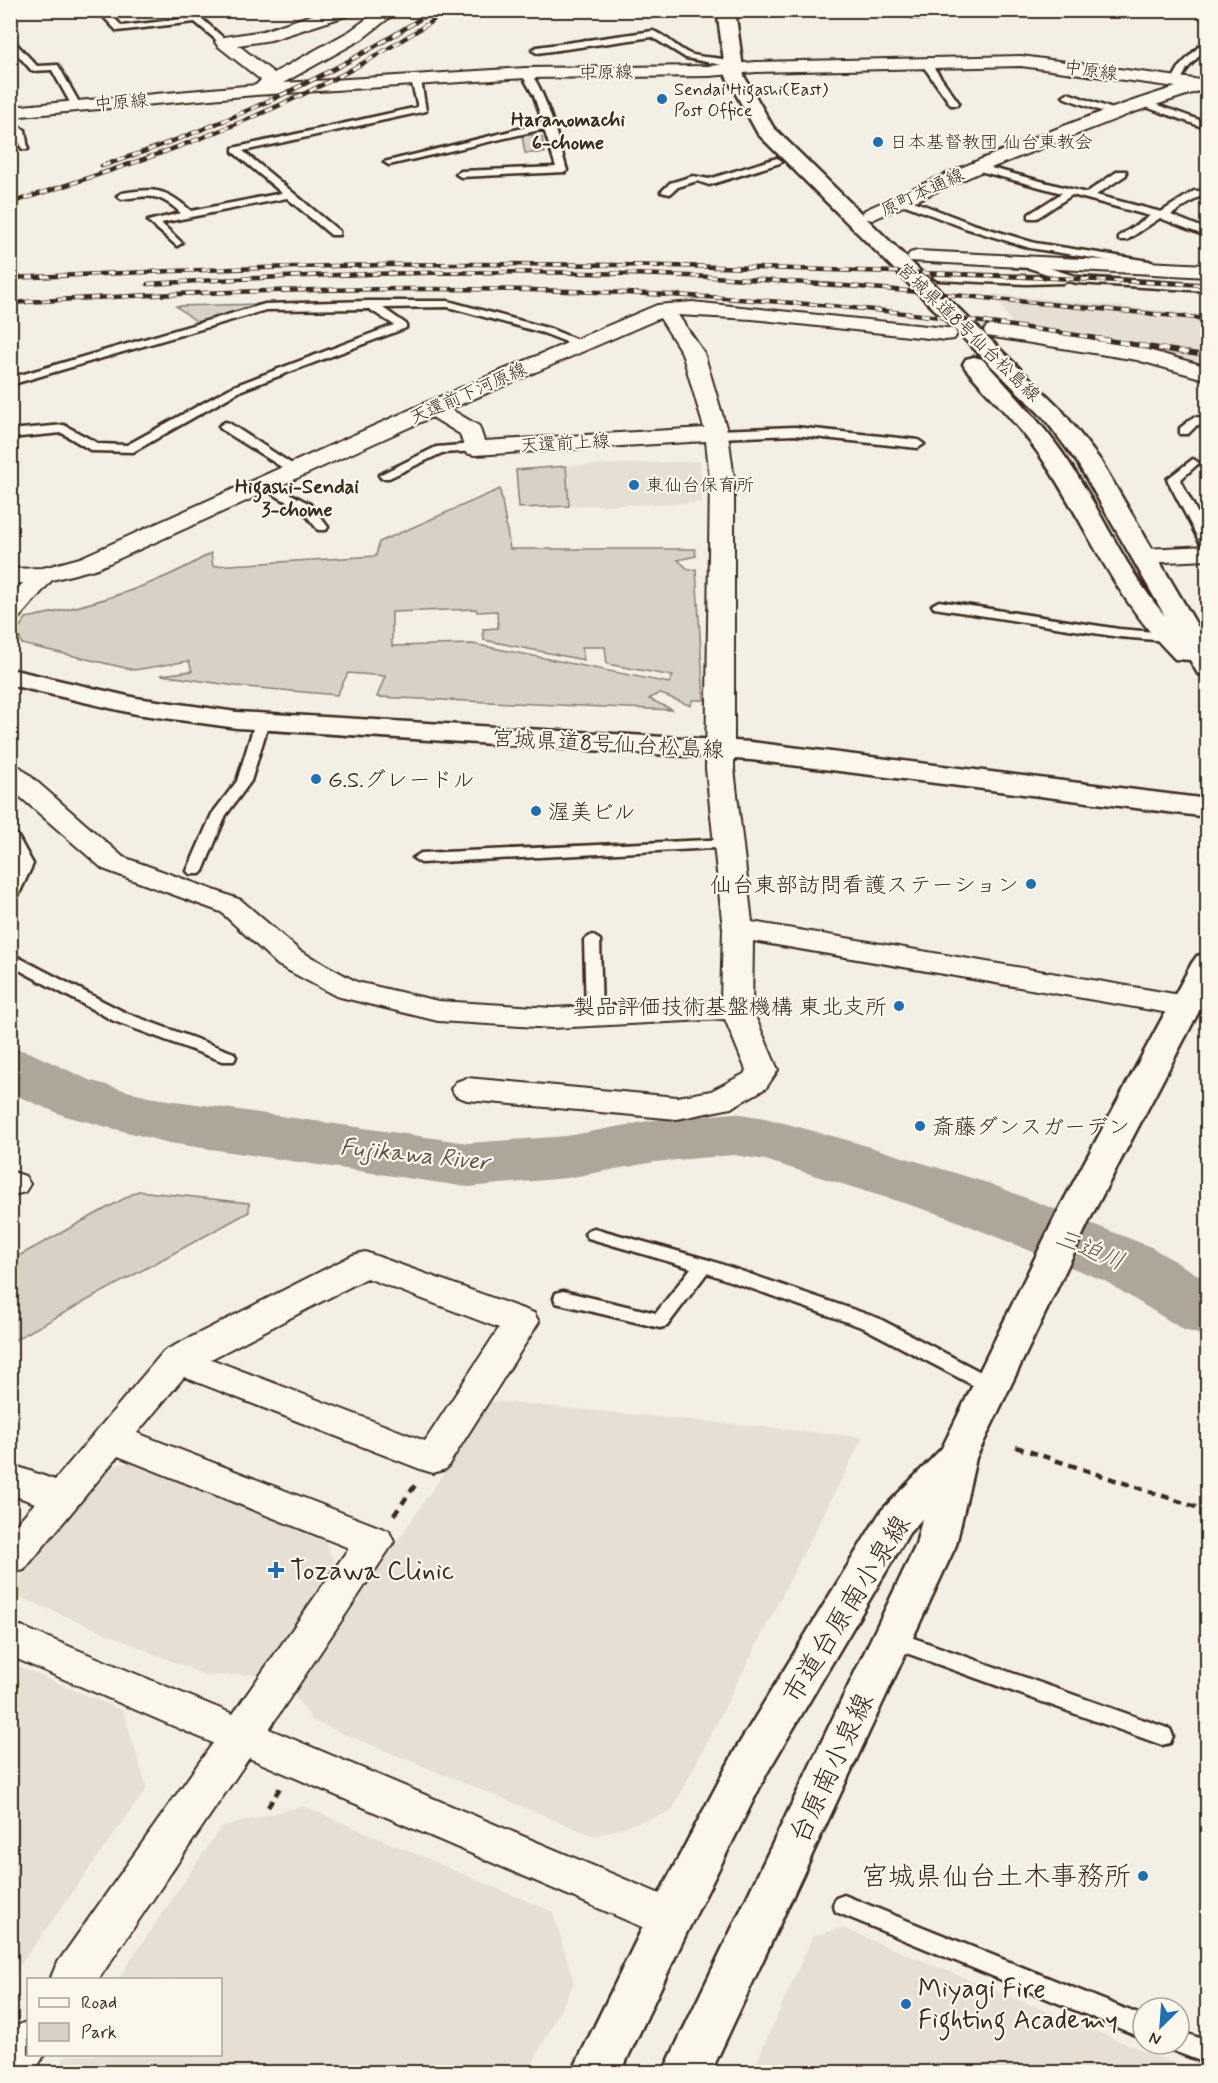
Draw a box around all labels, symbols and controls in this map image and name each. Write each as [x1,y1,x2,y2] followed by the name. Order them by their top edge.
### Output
[1062,55,1119,87] street label: 中原線
[579,61,633,85] street label: 中原線
[674,78,829,123] place label: Sendai Higashi(East) Post Office
[93,89,149,117] street label: 中原線
[655,92,669,106] marker: Sendai Higashi(East) Post Office
[511,107,625,157] district label: Haranomachi 6-chome
[890,131,1093,155] place label: 日本基督教団 仙台東教会
[871,135,885,149] marker: 日本基督教団 仙台東教会
[877,163,968,223] street label: 原町本通線
[892,258,1045,407] street label: 宮城県道8号仙台松島線
[406,357,531,431] street label: 天還前下河原線
[519,430,611,458] street label: 天還前上線
[235,474,359,524] district label: Higashi-Sendai 3-chome
[646,474,754,498] place label: 東仙台保育所
[627,478,641,492] marker: 東仙台保育所
[491,725,725,765] street label: 宮城県道8号仙台松島線
[328,767,475,795] place label: G.S.グレードル
[309,772,323,786] marker: G.S.グレードル
[548,799,636,827] place label: 渥美ビル
[529,804,543,818] marker: 渥美ビル
[710,872,1019,900] place label: 仙台東部訪問看護ステーション
[1024,877,1038,891] marker: 仙台東部訪問看護ステーション
[573,994,887,1022] place label: 製品評価技術基盤機構 東北支所
[892,999,906,1013] marker: 製品評価技術基盤機構 東北支所
[932,1114,1130,1142] place label: 斎藤ダンスガーデン
[913,1119,927,1133] marker: 斎藤ダンスガーデン
[338,1132,494,1179] water label: Fujikawa River
[1050,1223,1129,1278] water label: 三迫川
[775,1509,919,1711] street label: 市道台原南小泉線
[290,1554,454,1589] place label: Tozawa Clinic
[267,1561,285,1579] marker: Tozawa Clinic
[782,1688,882,1849] street label: 台原南小泉線
[861,1860,1131,1895] place label: 宮城県仙台土木事務所
[1136,1869,1150,1883] marker: 宮城県仙台土木事務所
[918,1972,1118,2041] place label: Miyagi Fire Fighting Academy
[27,1978,222,2056] legend
[81,1991,117,2015] text: Road
[1131,1996,1191,2056] north arrow
[899,1997,913,2011] marker: Miyagi Fire Fighting Academy
[81,2021,117,2045] text: Park
[1146,2026,1165,2050] text: N

